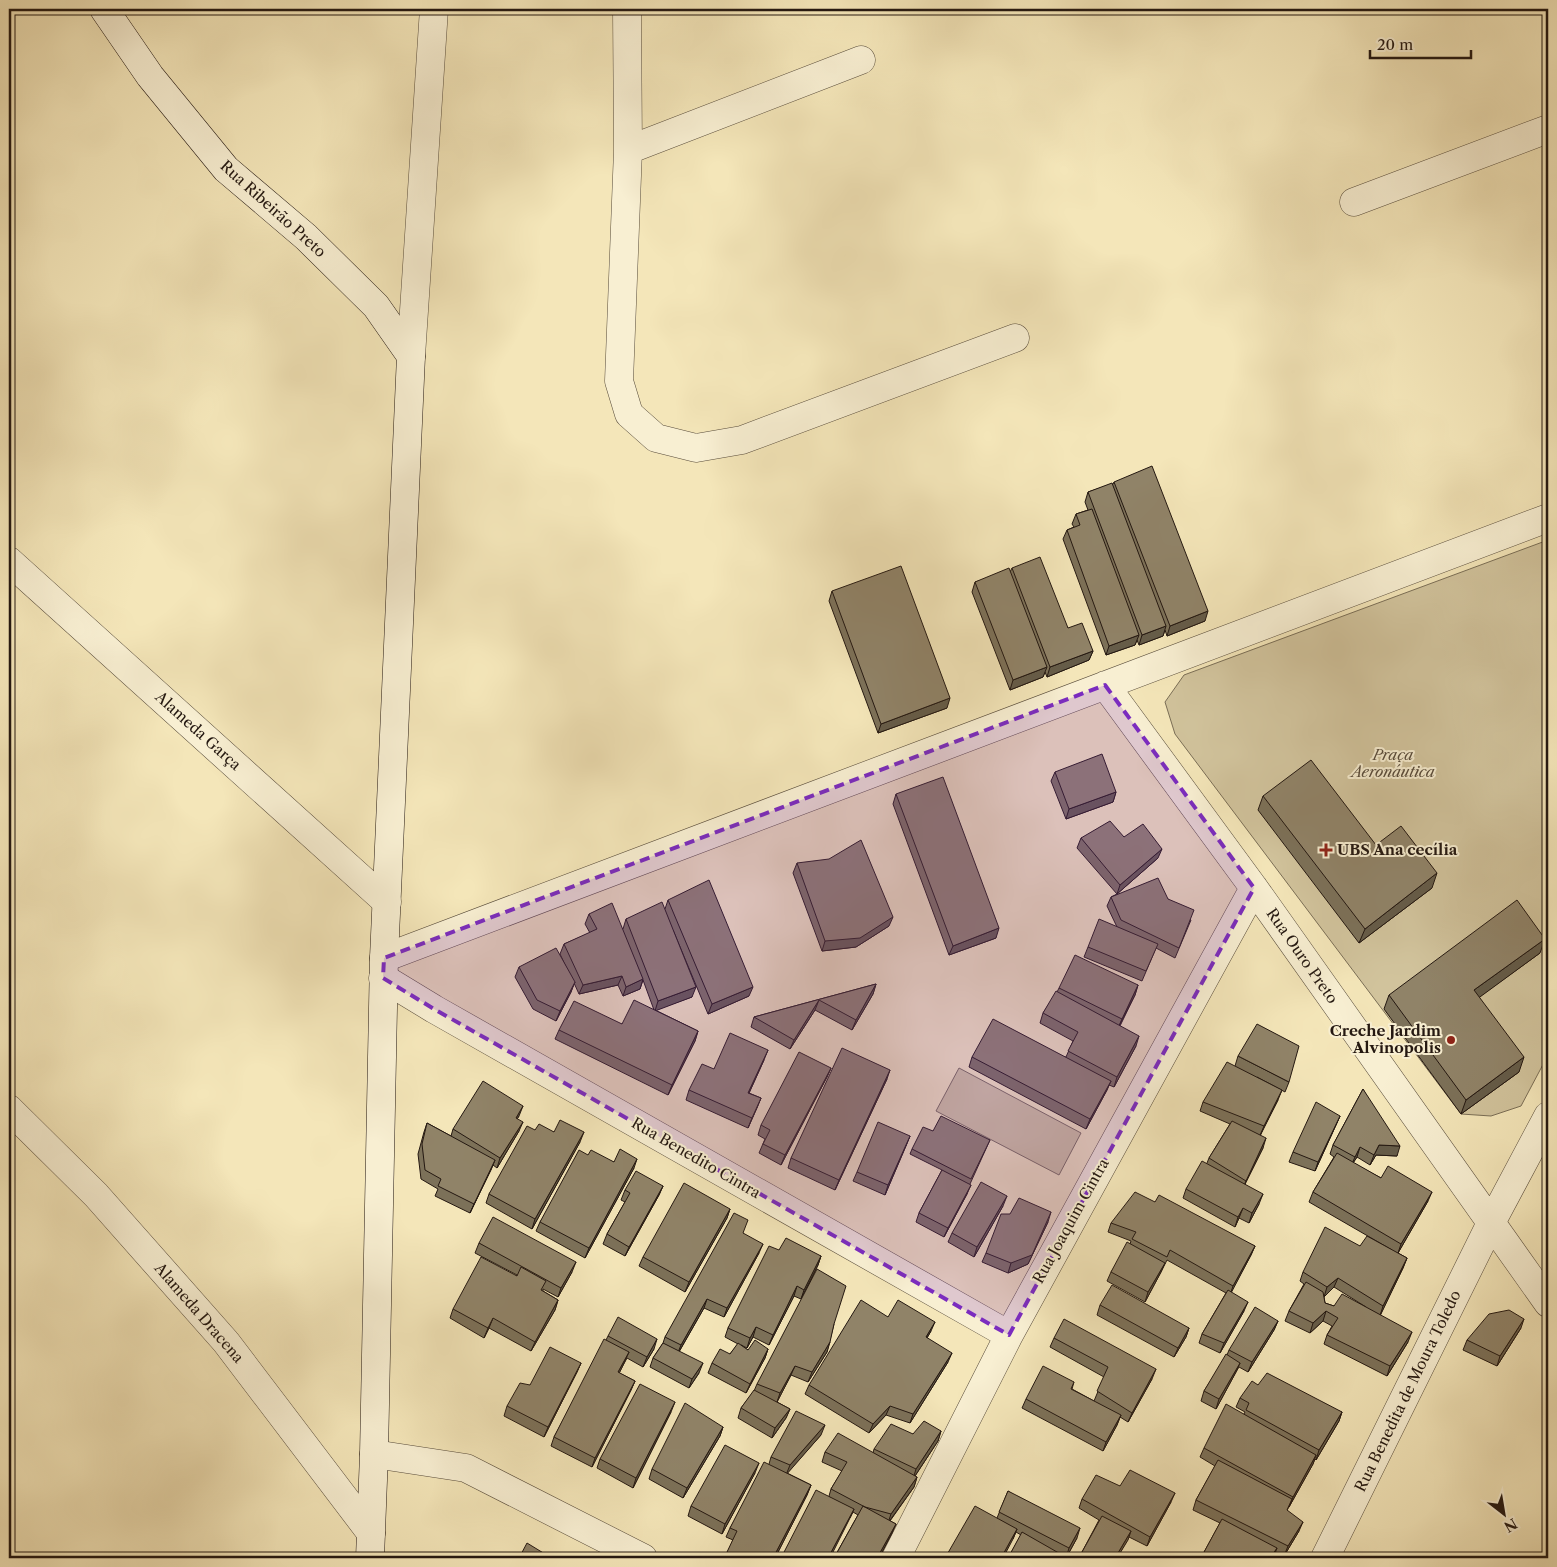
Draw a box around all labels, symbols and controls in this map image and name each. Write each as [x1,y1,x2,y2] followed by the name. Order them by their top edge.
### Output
[1370,28,1471,60] scale bar
[1377,35,1413,54] text: 20 m
[217,156,330,261] street label: Rua Ribeirão Preto
[151,687,245,774] street label: Alameda Garça
[1349,745,1435,781] park label: Praça Aeronáutica
[1337,840,1458,859] place label: UBS Ana cecília
[1319,843,1333,857] marker: UBS Ana cecília
[1263,904,1342,1007] street label: Rua Ouro Preto
[1330,1021,1441,1057] place label: Creche Jardim Alvinopolis
[1445,1034,1457,1046] marker: Creche Jardim Alvinopolis
[628,1113,764,1202] street label: Rua Benedito Cintra
[1028,1155,1113,1287] street label: Rua Joaquim Cintra
[150,1258,248,1367] street label: Alameda Dracena
[1350,1287,1465,1495] street label: Rua Benedita de Moura Toledo
[1480,1490,1530,1540] north arrow
[1501,1514,1521,1536] text: N

